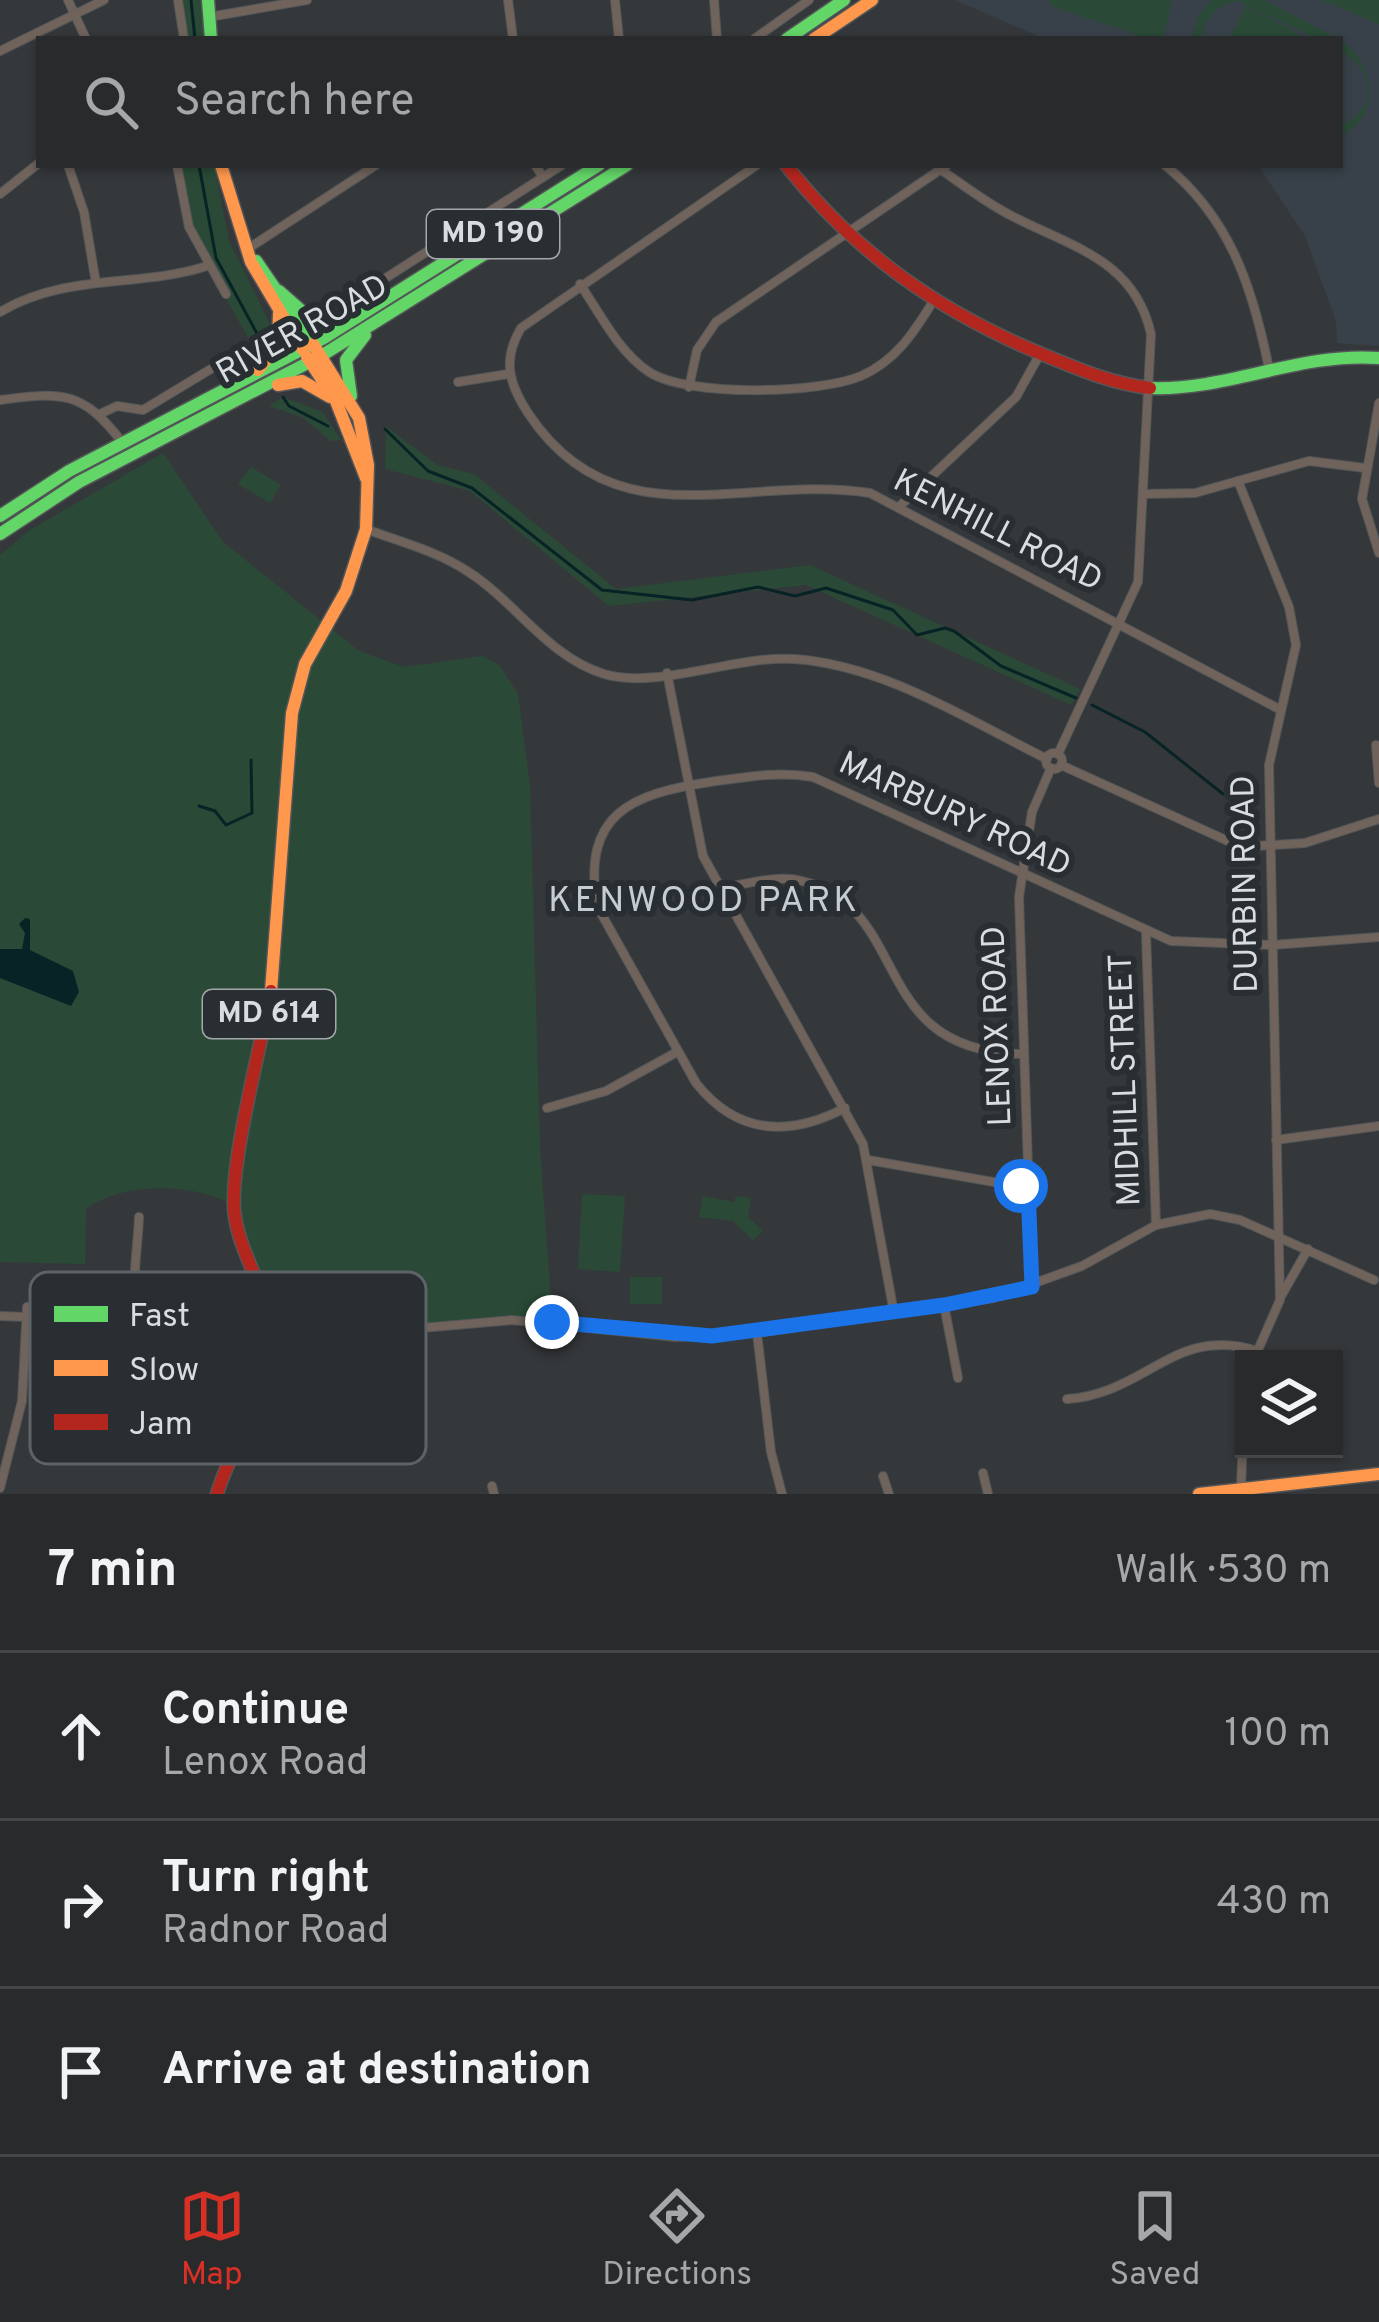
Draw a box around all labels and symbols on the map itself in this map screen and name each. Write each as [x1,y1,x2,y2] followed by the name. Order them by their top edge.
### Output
[427,210,559,258] road number: MD 190
[210,267,396,395] street label: RIVER ROAD
[885,461,1109,603] street label: KENHILL ROAD
[831,744,1077,888] street label: MARBURY ROAD
[1224,775,1270,993] street label: DURBIN ROAD
[548,879,860,925] district label: KENWOOD PARK
[975,925,1023,1127] street label: LENOX ROAD
[1102,953,1152,1207] street label: MIDHILL STREET
[203,990,335,1038] road number: MD 614
[994,1159,1048,1213] route start
[30,1272,426,1464] legend
[525,1295,579,1349] route end
[129,1297,190,1339] text: Fast
[129,1351,199,1393] text: Slow
[129,1405,193,1447] text: Jam

